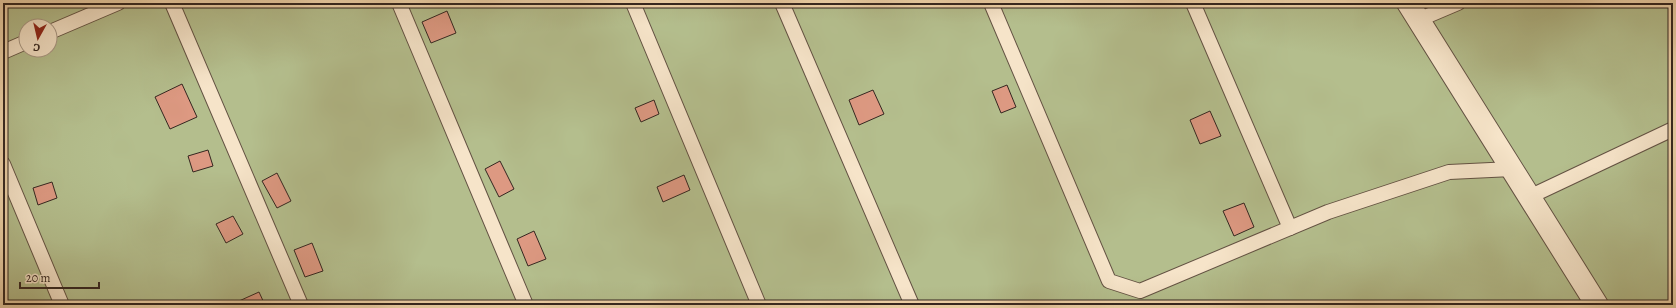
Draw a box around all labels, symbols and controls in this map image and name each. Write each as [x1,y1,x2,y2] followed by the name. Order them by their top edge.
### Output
[18,18,58,58] north arrow
[32,39,41,55] text: С
[20,264,99,290] scale bar
[26,270,50,286] text: 20 m

